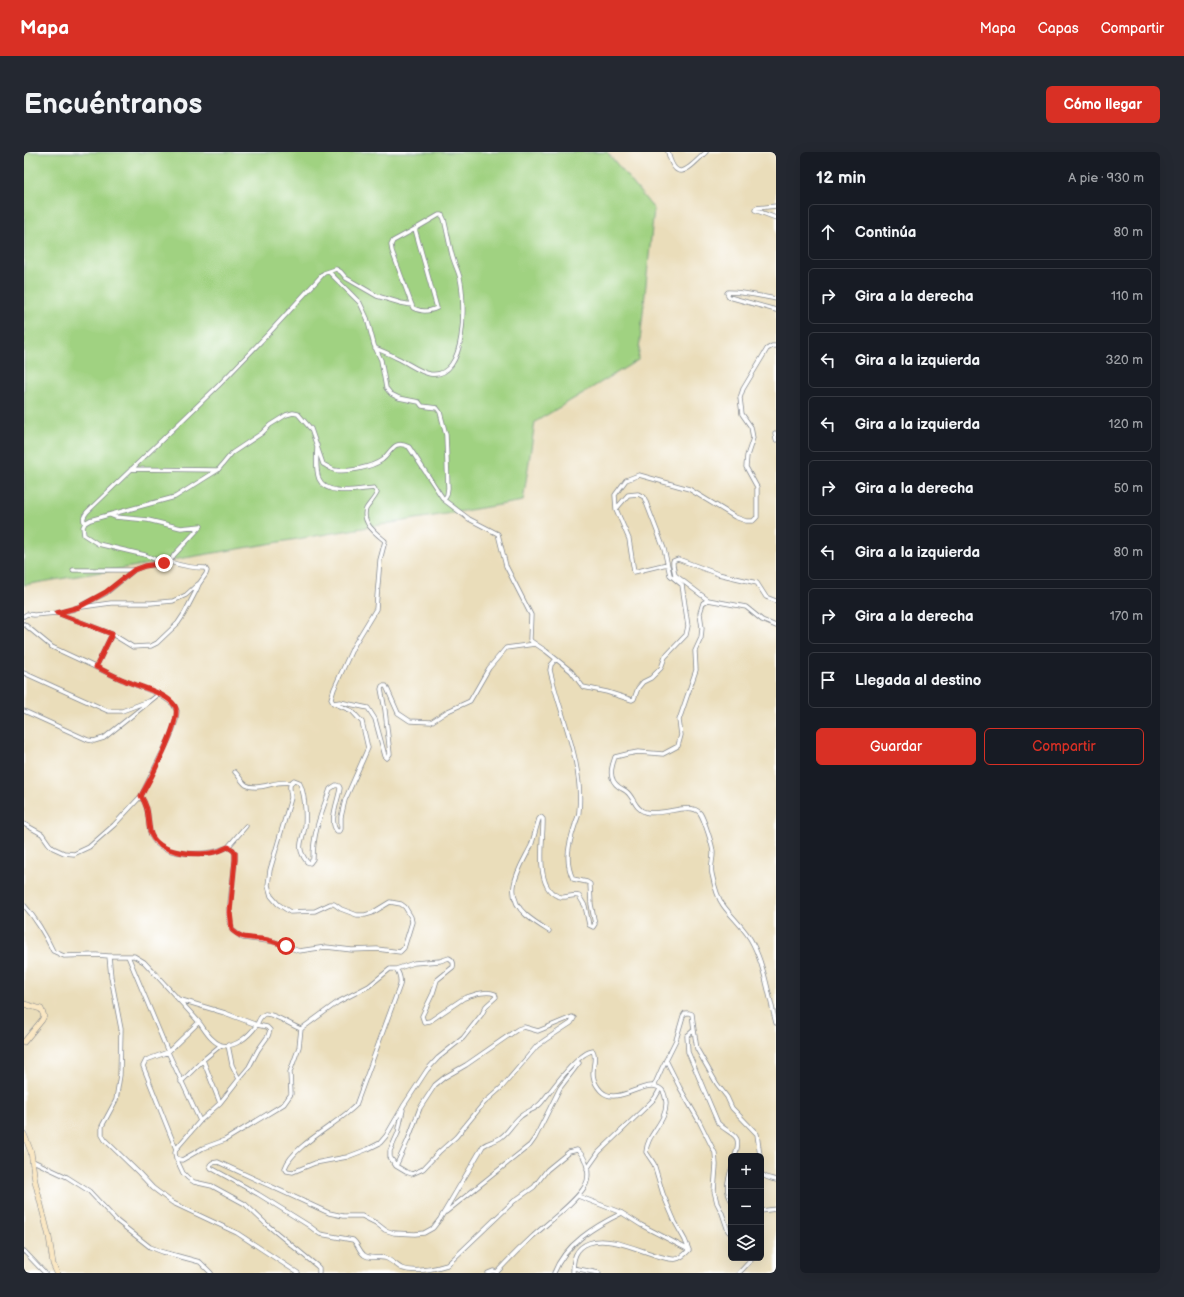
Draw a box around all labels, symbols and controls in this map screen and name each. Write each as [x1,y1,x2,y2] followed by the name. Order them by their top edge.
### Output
[20,17,69,40] text: Mapa
[980,20,1016,37] text: Mapa
[1038,20,1079,37] text: Capas
[1101,20,1164,37] text: Compartir
[1046,86,1160,123] button: Cómo llegar
[24,88,202,121] text: Encuéntranos
[816,168,866,188] text: 12 min
[1068,170,1144,186] text: A pie · 930 m
[817,221,839,243] icon: ahead
[855,223,916,242] text: Continúa
[1114,224,1143,240] text: 80 m
[817,285,839,307] icon: right
[855,287,974,306] text: Gira a la derecha
[1111,288,1143,304] text: 110 m
[817,349,839,371] icon: left
[855,351,980,370] text: Gira a la izquierda
[1105,352,1143,368] text: 320 m
[817,413,839,435] icon: left
[855,415,980,434] text: Gira a la izquierda
[1108,416,1143,432] text: 120 m
[817,477,839,499] icon: right
[855,479,974,498] text: Gira a la derecha
[1114,480,1143,496] text: 50 m
[817,541,839,563] icon: left
[855,543,980,562] text: Gira a la izquierda
[1114,544,1143,560] text: 80 m
[155,554,173,572] route end
[817,605,839,627] icon: right
[855,607,974,626] text: Gira a la derecha
[1110,608,1143,624] text: 170 m
[817,669,839,691] icon: arrive
[855,671,981,690] text: Llegada al destino
[816,728,976,765] button: Guardar
[984,728,1144,765] button: Compartir
[277,937,295,955] route start
[728,1153,764,1261] map controls
[728,1153,764,1189] button: +
[728,1189,764,1225] button: −
[728,1225,764,1261] button: layers

